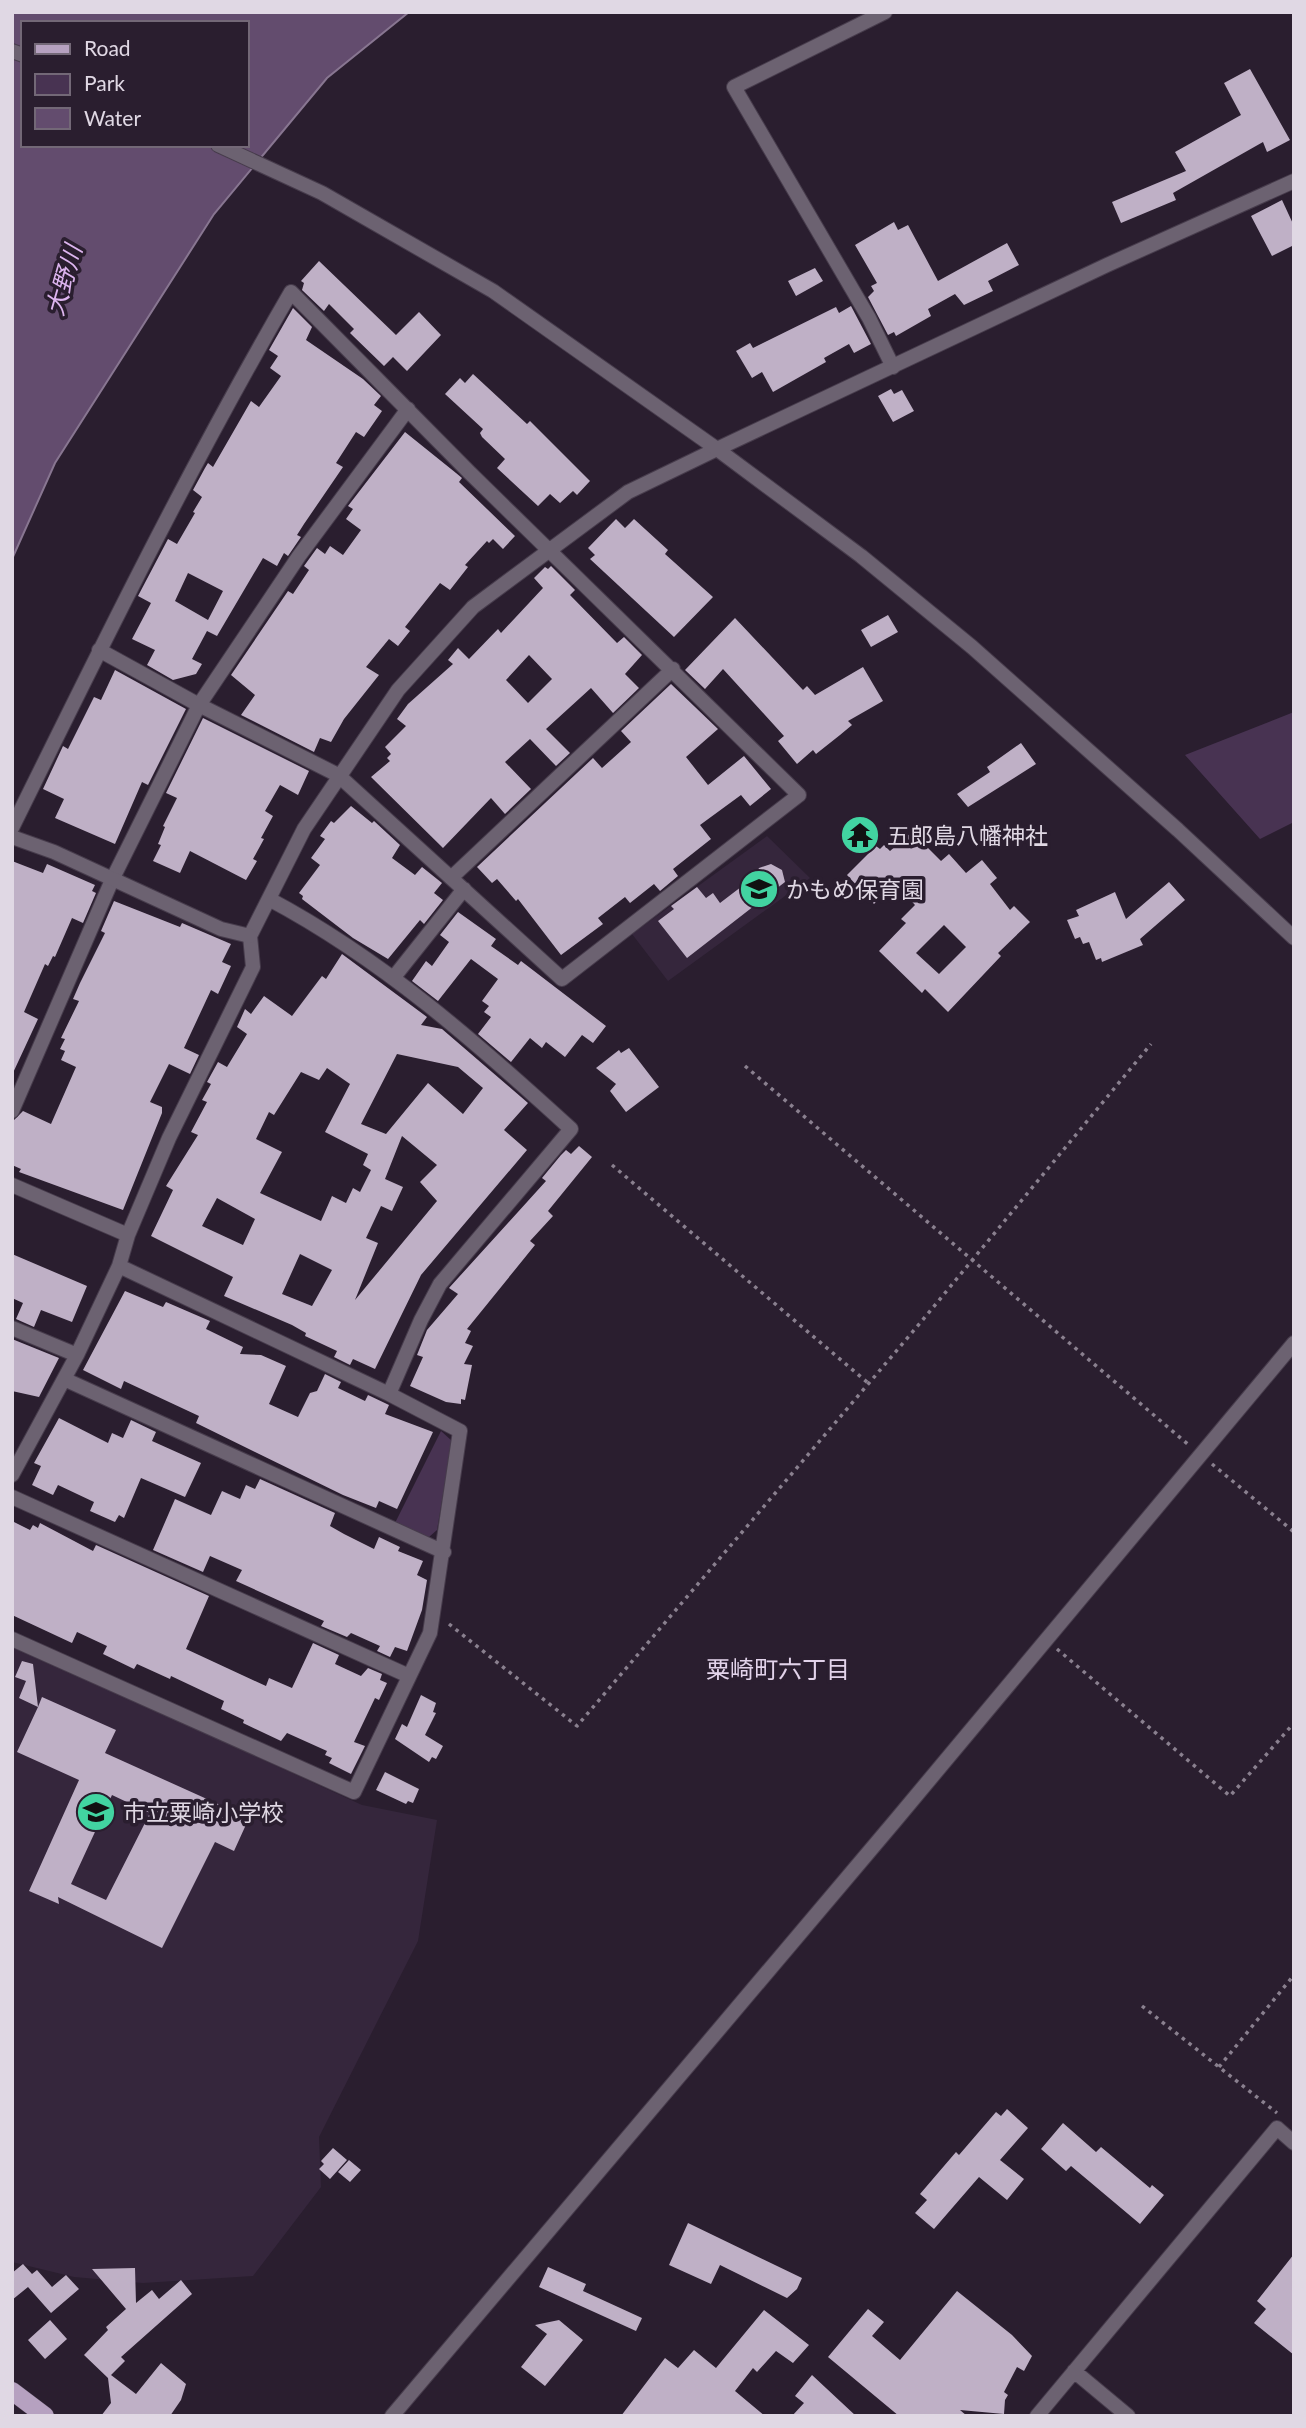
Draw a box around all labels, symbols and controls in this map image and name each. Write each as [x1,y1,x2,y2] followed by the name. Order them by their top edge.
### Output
[21,21,248,147] legend
[84,35,131,60] text: Road
[84,70,125,95] text: Park
[84,105,141,130] text: Water
[39,239,88,319] water label: 大野川
[839,814,881,856] temple icon: 五郎島八幡神社
[887,821,1048,849] place label: 五郎島八幡神社
[738,868,780,910] school or university icon: かもめ保育園
[786,875,924,903] place label: かもめ保育園
[706,1654,850,1683] district label: 粟崎町六丁目
[75,1791,117,1833] school or university icon: 市立粟崎小学校
[123,1798,284,1826] place label: 市立粟崎小学校

